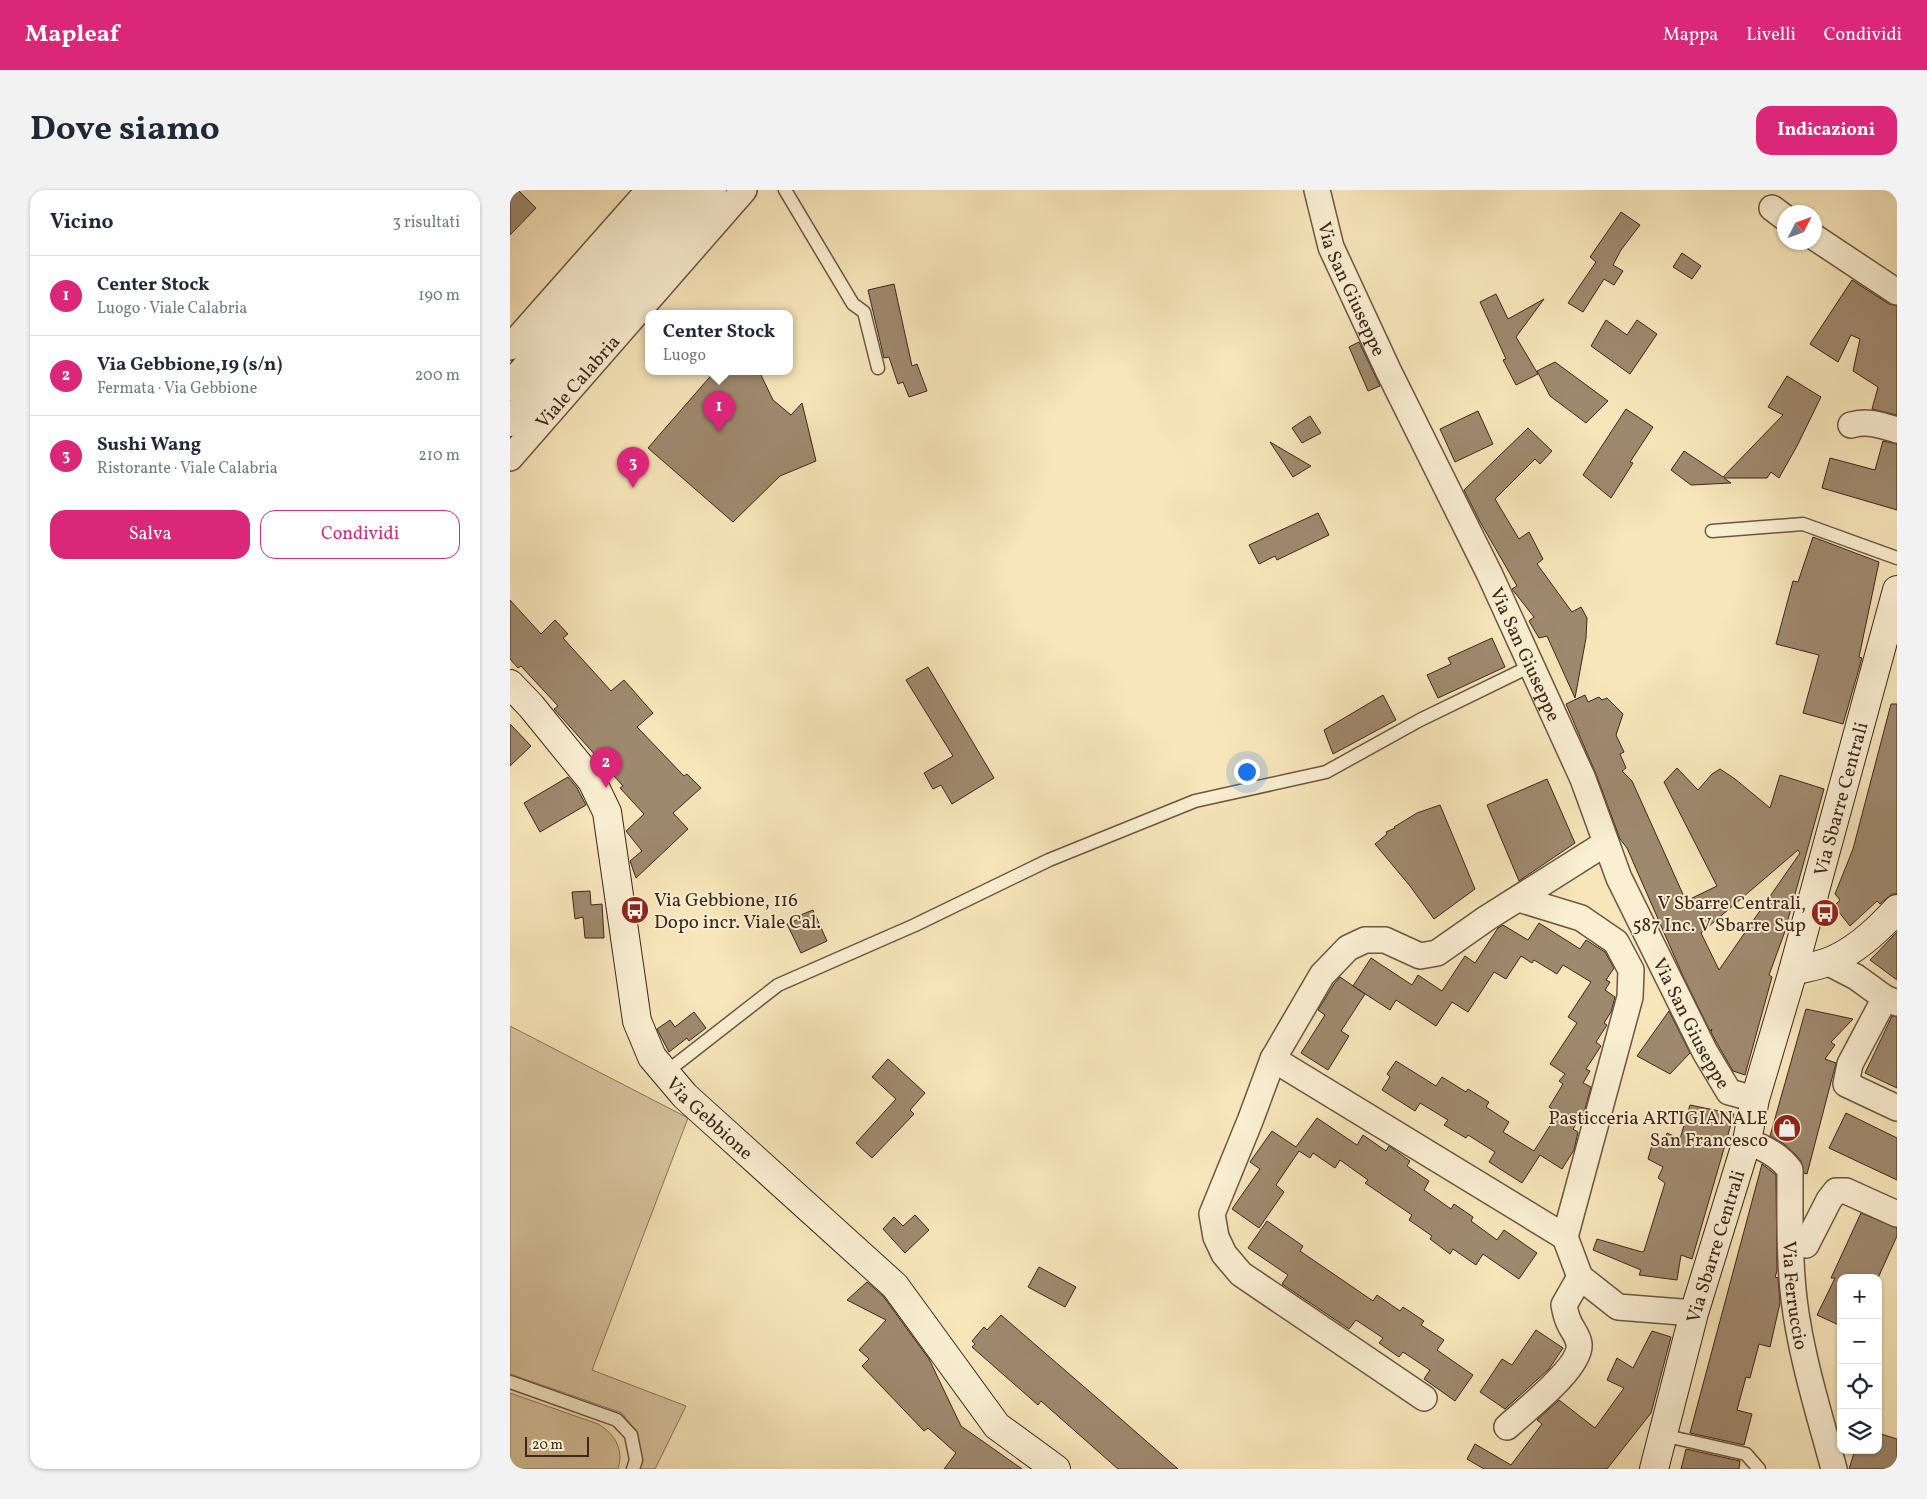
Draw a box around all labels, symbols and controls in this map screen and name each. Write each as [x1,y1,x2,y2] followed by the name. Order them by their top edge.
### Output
[25,18,119,52] text: Mapleaf
[1663,23,1718,48] text: Mappa
[1746,23,1796,48] text: Livelli
[1824,23,1902,48] text: Condividi
[30,106,220,154] text: Dove siamo
[1756,106,1897,155] button: Indicazioni
[1777,205,1822,250] north arrow
[50,208,114,237] text: Vicino
[393,212,460,234] text: 3 risultati
[1310,219,1391,361] street label: Via San Giuseppe
[97,272,210,298] text: Center Stock
[63,285,69,307] text: 1
[418,285,460,307] text: 190 m
[97,298,247,320] text: Luogo · Viale Calabria
[645,310,793,375] popup
[663,319,775,345] text: Center Stock
[531,330,627,435] street label: Viale Calabria
[663,345,706,367] text: Luogo
[97,352,282,378] text: Via Gebbione,19 (s/n)
[62,365,70,387] text: 2
[415,365,460,387] text: 200 m
[97,378,257,400] text: Fermata · Via Gebbione
[703,391,735,432] pin: 1
[97,432,201,458] text: Sushi Wang
[62,445,70,467] text: 3
[418,445,460,467] text: 210 m
[617,447,649,488] pin: 3
[97,458,278,480] text: Ristorante · Viale Calabria
[50,510,250,559] button: Salva
[260,510,460,559] button: Condividi
[1482,584,1566,726] street label: Via San Giuseppe
[1809,719,1875,879] street label: Via Sbarre Centrali
[590,747,622,788] pin: 2
[1234,759,1260,785] your location
[654,888,821,936] place label: Via Gebbione, 116 Dopo incr. Viale Cal.
[1632,891,1806,939] place label: V Sbarre Centrali, 587 Inc. V Sbarre Sup
[620,895,650,925] bus stop icon: Via Gebbione, 116 Dopo incr. Viale Cal.
[1810,898,1840,928] bus stop icon: V Sbarre Centrali, 587 Inc. V Sbarre Sup
[1645,954,1735,1094] street label: Via San Giuseppe
[659,1072,758,1167] street label: Via Gebbione
[1549,1106,1768,1154] place label: Pasticceria ARTIGIANALE San Francesco
[1772,1113,1802,1143] shop icon: Pasticceria ARTIGIANALE San Francesco
[1681,1167,1752,1326] street label: Via Sbarre Centrali
[1775,1240,1813,1352] street label: Via Ferruccio
[1837,1274,1882,1454] map controls
[1837,1274,1882,1319] button: +
[1837,1319,1882,1364] button: −
[1837,1364,1882,1409] button: locate
[1837,1409,1882,1454] button: layers
[525,1434,589,1457] scale bar
[532,1436,563,1455] text: 20 m

